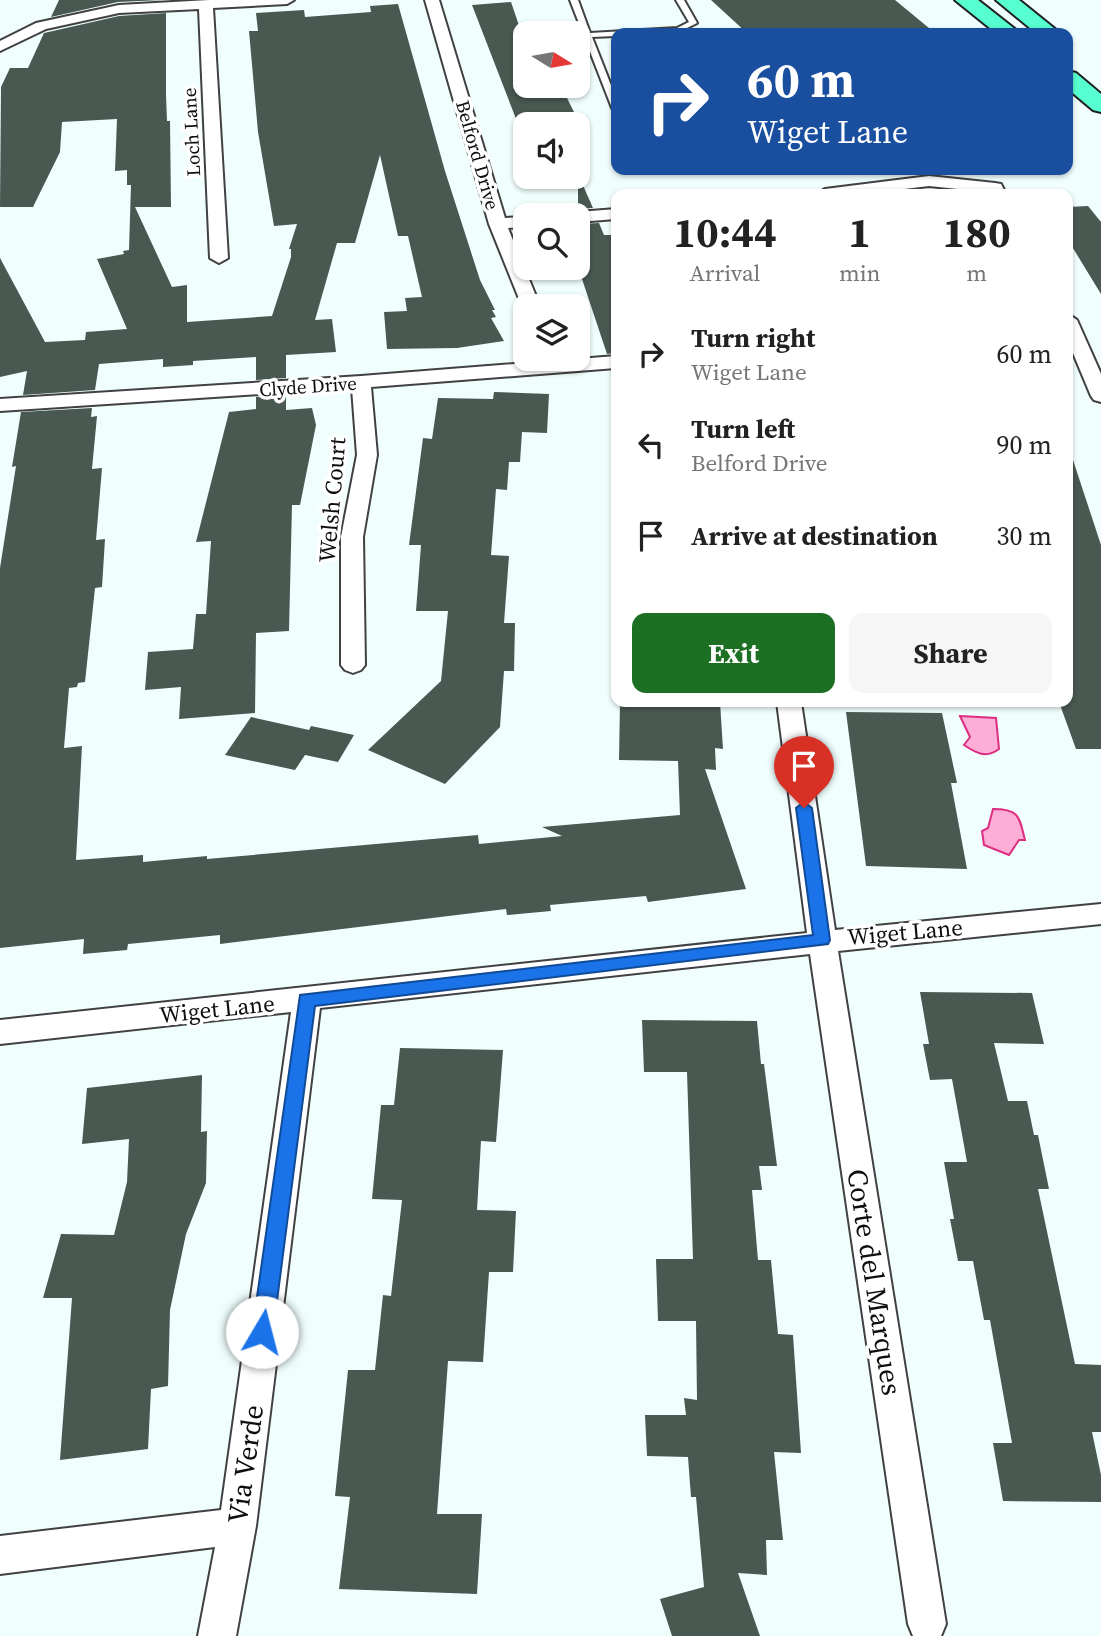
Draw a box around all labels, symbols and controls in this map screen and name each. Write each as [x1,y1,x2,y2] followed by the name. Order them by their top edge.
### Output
[513,21,590,98] north arrow
[513,21,590,371] map controls
[747,46,855,113] text: 60 m
[632,56,723,147] icon: right
[176,87,206,177] street label: Loch Lane
[450,97,506,213] street label: Belford Drive
[747,110,908,154] text: Wiget Lane
[513,112,590,189] button: sound
[513,203,590,280] button: search
[673,203,777,261] text: 10:44
[848,203,871,261] text: 1
[943,203,1011,261] text: 180
[689,257,760,289] text: Arrival
[839,257,880,289] text: min
[966,257,987,289] text: m
[513,294,590,371] button: layers
[691,320,815,356] text: Turn right
[632,335,670,373] icon: right
[997,336,1052,372] text: 60 m
[691,356,807,388] text: Wiget Lane
[258,370,358,402] street label: Clyde Drive
[691,411,795,447] text: Turn left
[632,426,670,464] icon: left
[997,427,1052,463] text: 90 m
[311,435,353,564] street label: Welsh Court
[691,447,828,479] text: Belford Drive
[632,517,670,555] icon: arrive
[691,518,938,554] text: Arrive at destination
[997,518,1052,554] text: 30 m
[632,613,835,693] button: Exit
[849,613,1052,693] button: Share
[774,736,834,808] pin
[785,747,823,785] icon: arrive
[846,911,964,953] street label: Wiget Lane
[158,987,276,1031] street label: Wiget Lane
[838,1166,912,1398] street label: Corte del Marques
[225,1295,299,1369] position arrow
[218,1402,272,1526] street label: Via Verde

